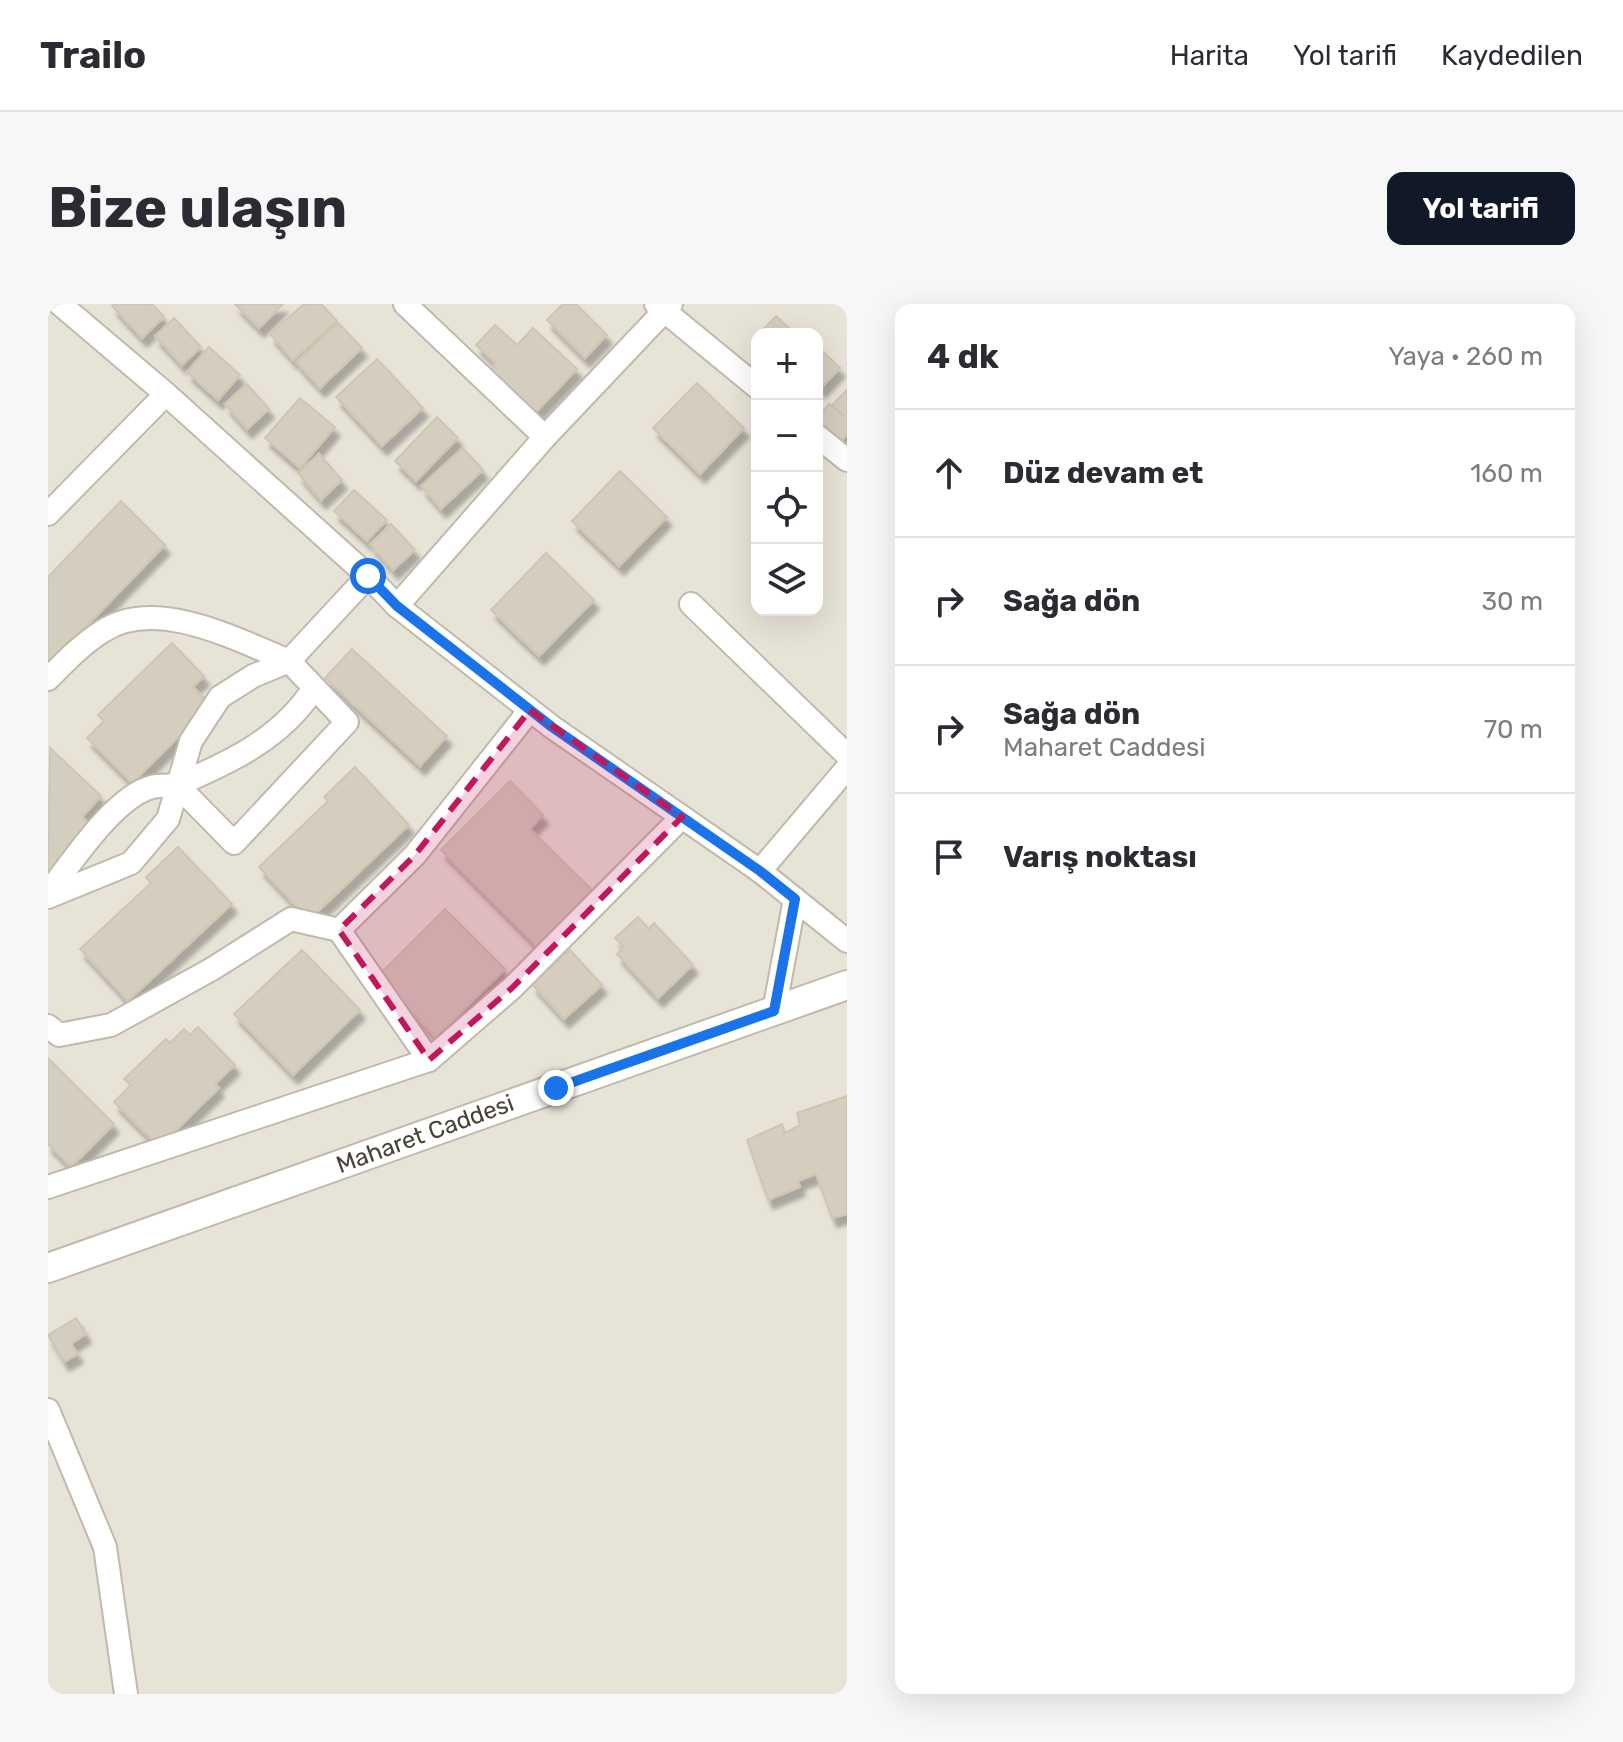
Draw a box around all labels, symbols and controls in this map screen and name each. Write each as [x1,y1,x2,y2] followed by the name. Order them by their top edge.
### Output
[40,32,146,78] text: Trailo
[1170,39,1249,72] text: Harita
[1293,39,1397,72] text: Yol tarifi
[1441,39,1583,72] text: Kaydedilen
[1387,172,1575,245] button: Yol tarifi
[48,175,347,241] text: Bize ulaşın
[751,328,823,616] map controls
[751,328,823,400] button: +
[927,336,999,377] text: 4 dk
[1388,341,1543,372] text: Yaya · 260 m
[751,400,823,472] button: −
[927,451,971,495] icon: ahead
[1003,455,1203,491] text: Düz devam et
[1470,458,1543,489] text: 160 m
[751,472,823,544] button: locate
[751,544,823,616] button: layers
[350,558,386,594] route start
[927,579,971,623] icon: right
[1003,583,1140,619] text: Sağa dön
[1481,586,1543,617] text: 30 m
[1003,696,1140,732] text: Sağa dön
[927,707,971,751] icon: right
[1484,714,1543,745] text: 70 m
[1003,732,1206,763] text: Maharet Caddesi
[927,835,971,879] icon: arrive
[1003,839,1197,875] text: Varış noktası
[538,1070,574,1106] route end
[332,1089,518,1179] street label: Maharet Caddesi

